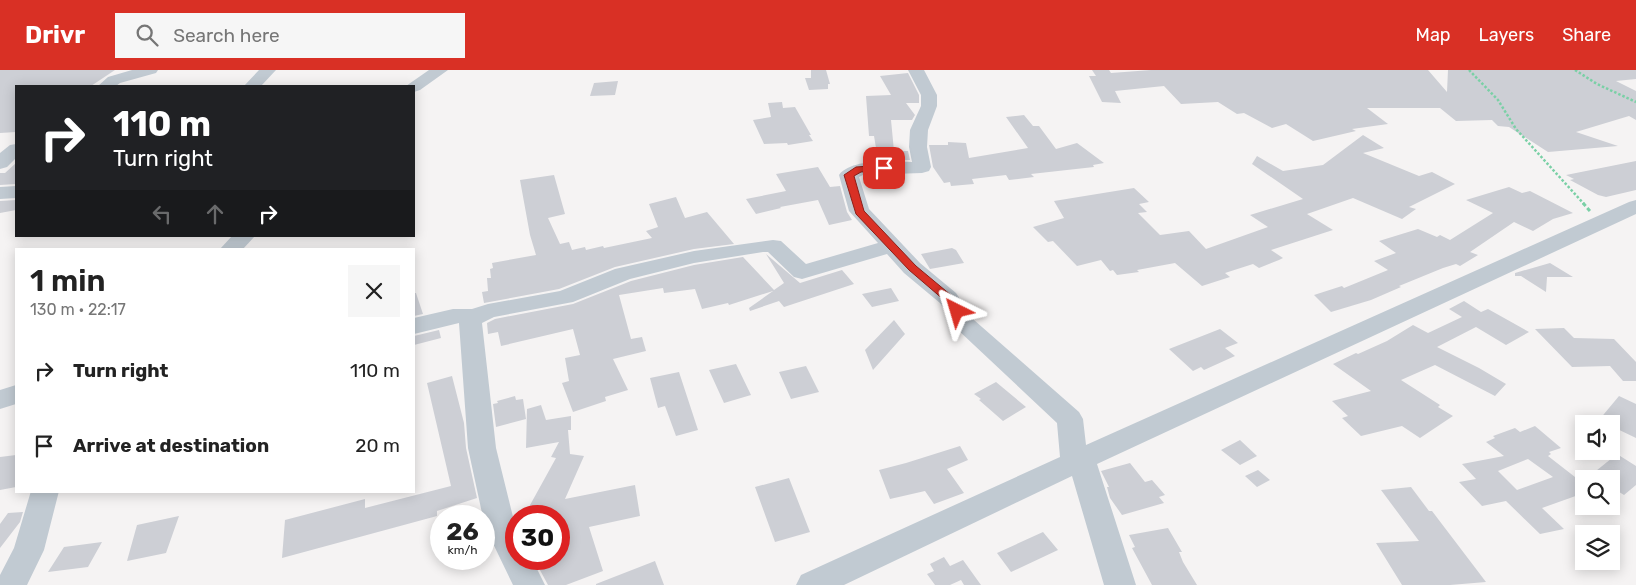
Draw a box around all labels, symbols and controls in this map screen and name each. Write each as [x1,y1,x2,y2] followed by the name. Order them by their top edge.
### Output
[115,13,465,58] search box
[25,21,85,49] text: Drivr
[133,21,161,49] icon: search
[173,24,280,47] text: Search here
[1416,24,1451,46] text: Map
[1479,24,1534,46] text: Layers
[1562,24,1611,46] text: Share
[113,103,211,145] text: 110 m
[30,105,95,170] icon: right
[113,145,213,172] text: Turn right
[863,147,905,189] pin
[870,154,898,182] icon: arrive
[148,200,176,228] icon: left
[201,200,229,228] icon: ahead
[254,200,282,228] icon: right
[30,263,105,299] text: 1 min
[348,265,400,317] button: close
[930,284,982,336] position arrow
[30,300,126,319] text: 130 m · 22:17
[30,357,58,385] icon: right
[73,359,168,382] text: Turn right
[350,359,400,382] text: 110 m
[1575,415,1620,570] map controls
[1575,415,1620,460] button: sound
[30,432,58,460] icon: arrive
[73,434,269,457] text: Arrive at destination
[355,434,400,457] text: 20 m
[1575,470,1620,515] button: search
[505,505,570,570] speed limit sign: 30
[446,517,479,546] text: 26
[1575,525,1620,570] button: layers
[448,543,477,557] text: km/h

